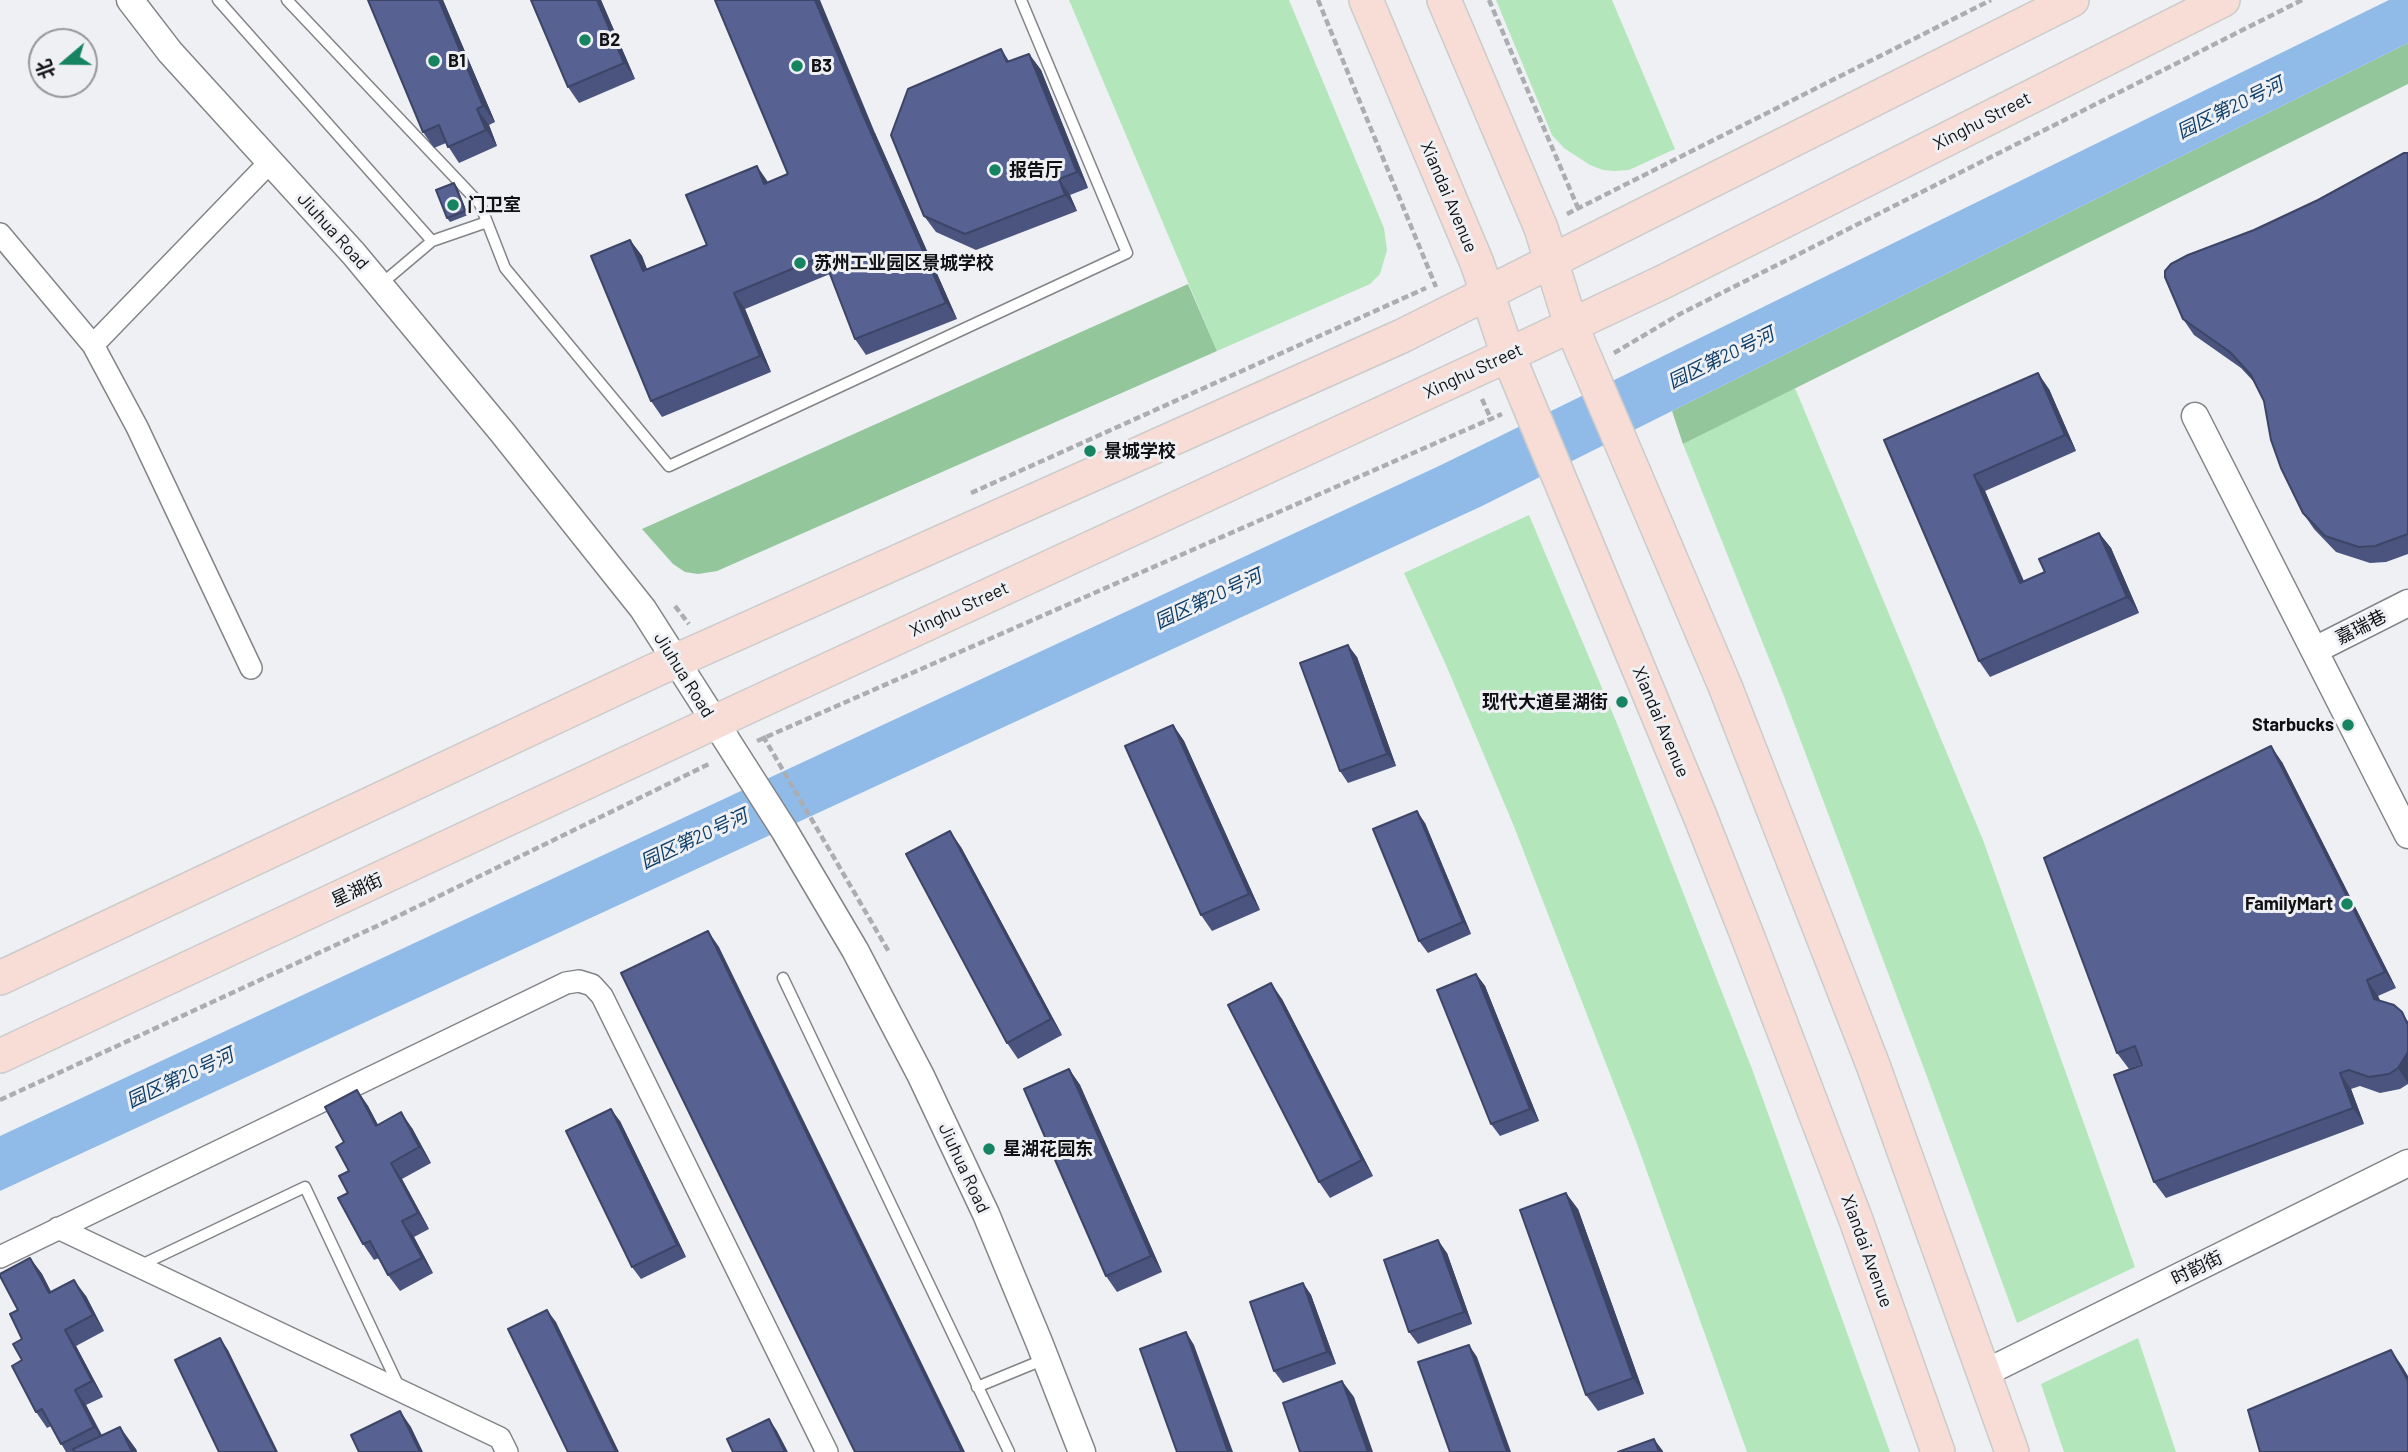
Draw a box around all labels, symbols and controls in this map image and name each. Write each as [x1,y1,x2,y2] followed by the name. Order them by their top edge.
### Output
[28,28,98,98] north arrow
[599,29,620,51] place label: B2
[577,32,593,48] marker: B2
[448,50,466,72] place label: B1
[426,53,442,69] marker: B1
[811,55,832,77] place label: B3
[31,57,59,83] text: 北
[789,58,805,74] marker: B3
[2173,72,2287,144] water label: 园区第20号河
[1930,87,2034,155] street label: Xinghu Street
[1416,138,1482,256] street label: Xiandai Avenue
[1009,159,1063,181] place label: 报告厅
[987,162,1003,178] marker: 报告厅
[293,188,373,274] street label: Jiuhua Road
[467,194,521,216] place label: 门卫室
[445,197,461,213] marker: 门卫室
[814,252,994,274] place label: 苏州工业园区景城学校
[792,255,808,271] marker: 苏州工业园区景城学校
[1664,322,1778,394] water label: 园区第20号河
[1420,339,1526,403] street label: Xinghu Street
[1104,440,1176,462] place label: 景城学校
[1082,443,1098,459] marker: 景城学校
[1151,564,1265,634] water label: 园区第20号河
[906,577,1012,641] street label: Xinghu Street
[2332,605,2390,649] street label: 嘉瑞巷
[649,628,719,722] street label: Jiuhua Road
[1628,663,1694,781] street label: Xiandai Avenue
[1482,691,1608,713] place label: 现代大道星湖街
[1614,694,1630,710] marker: 现代大道星湖街
[2252,714,2334,736] place label: Starbucks
[2340,717,2356,733] marker: Starbucks
[637,804,751,874] water label: 园区第20号河
[328,869,386,911] street label: 星湖街
[2245,893,2333,915] place label: FamilyMart
[2339,896,2355,912] marker: FamilyMart
[123,1043,237,1113] water label: 园区第20号河
[934,1120,994,1216] street label: Jiuhua Road
[1003,1138,1093,1160] place label: 星湖花园东
[981,1141,997,1157] marker: 星湖花园东
[1837,1192,1897,1310] street label: Xiandai Avenue
[2168,1246,2226,1290] street label: 时韵街

